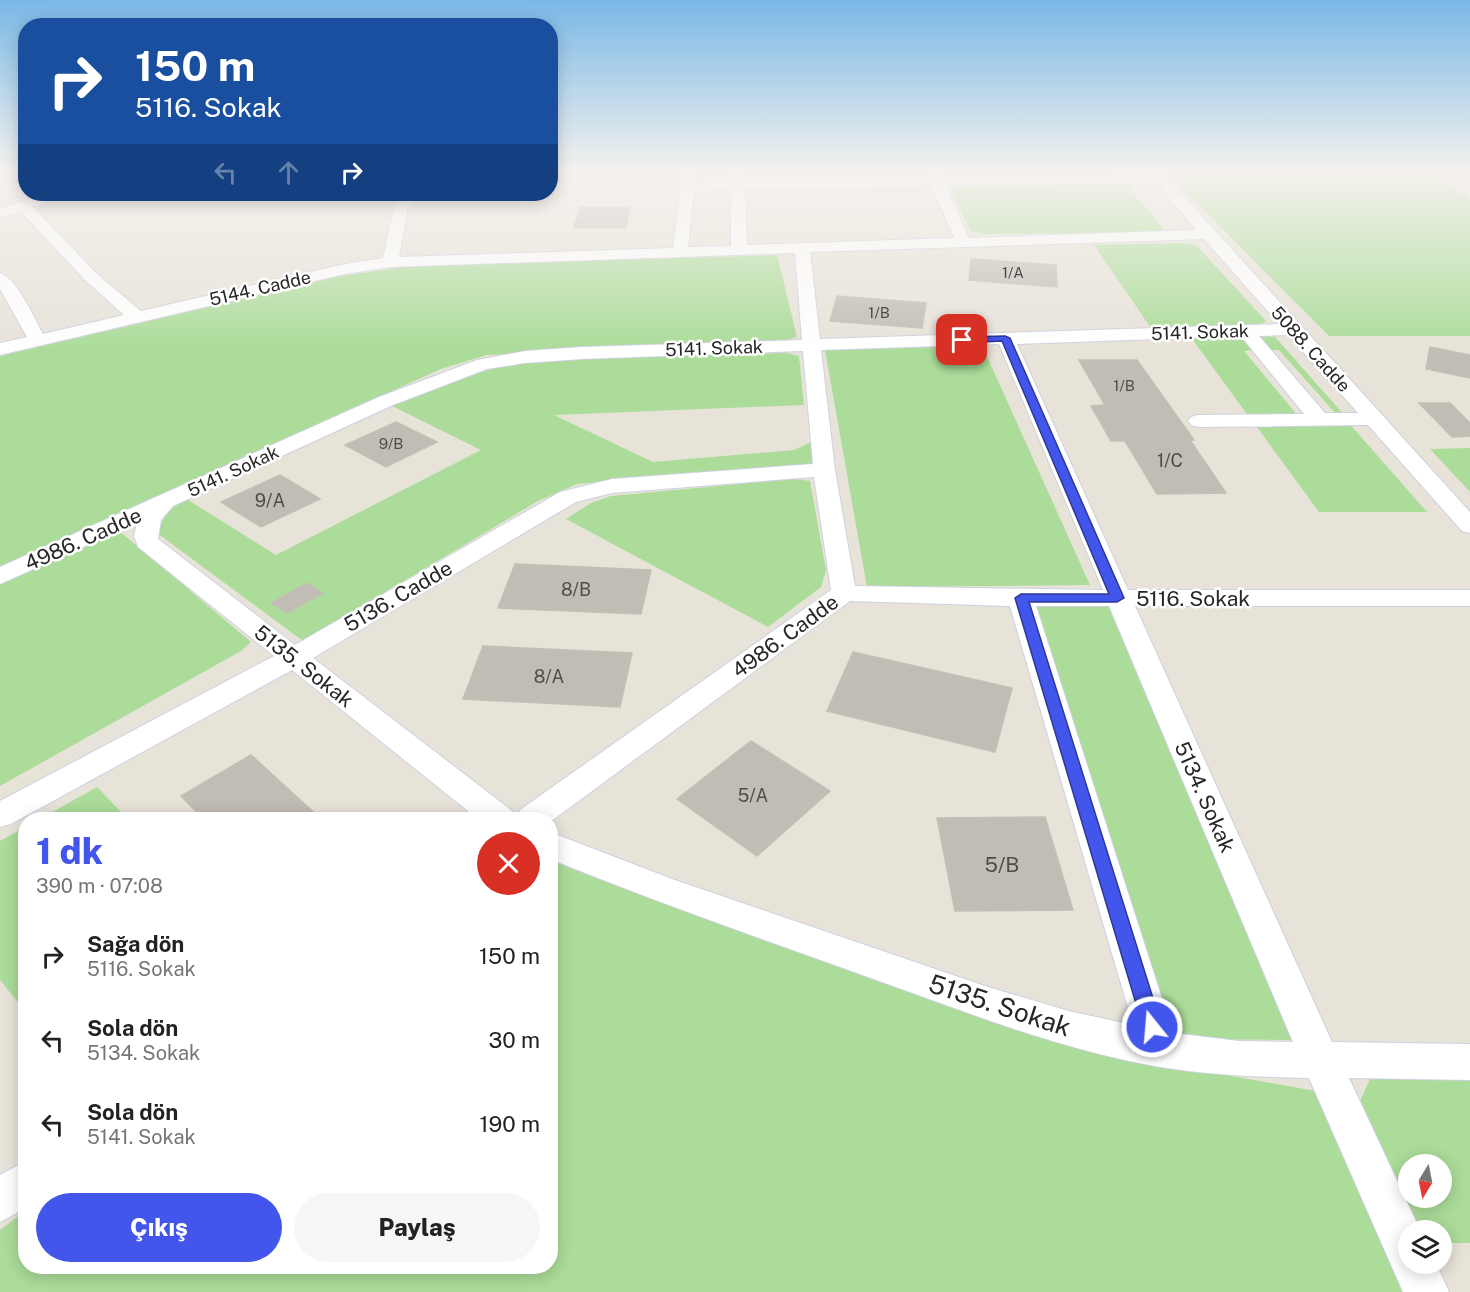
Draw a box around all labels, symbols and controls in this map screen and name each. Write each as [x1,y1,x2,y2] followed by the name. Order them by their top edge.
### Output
[135,41,255,90] text: 150 m
[36,42,114,120] icon: right
[135,91,282,123] text: 5116. Sokak
[209,156,242,189] icon: left
[272,156,305,189] icon: ahead
[335,156,368,189] icon: right
[1002,264,1024,281] house number: 1/A
[207,266,313,310] street label: 5144. Cadde
[1267,302,1355,396] street label: 5088. Cadde
[868,304,890,321] house number: 1/B
[936,314,987,365] pin
[1151,320,1249,344] street label: 5141. Sokak
[945,323,978,356] icon: arrive
[665,336,763,360] street label: 5141. Sokak
[1113,377,1135,394] house number: 1/B
[379,435,403,452] house number: 9/B
[184,441,282,501] street label: 5141. Sokak
[1157,450,1183,471] house number: 1/C
[255,490,285,511] house number: 9/A
[21,502,145,576] street label: 4986. Cadde
[339,555,457,637] street label: 5136. Cadde
[561,579,591,600] house number: 8/B
[1136,586,1250,611] street label: 5116. Sokak
[727,589,843,683] street label: 4986. Cadde
[249,619,359,713] street label: 5135. Sokak
[534,666,565,687] house number: 8/A
[1169,738,1241,857] street label: 5134. Sokak
[738,785,769,806] house number: 5/A
[36,830,103,872] text: 1 dk
[477,832,540,895] button: close
[985,852,1019,877] house number: 5/B
[36,874,163,898] text: 390 m · 07:08
[87,931,184,957] text: Sağa dön
[36,940,69,973] icon: right
[479,943,540,969] text: 150 m
[87,957,196,981] text: 5116. Sokak
[925,967,1075,1043] street label: 5135. Sokak
[1120,995,1184,1059] position arrow
[87,1015,178,1041] text: Sola dön
[36,1024,69,1057] icon: left
[488,1027,540,1053] text: 30 m
[87,1041,200,1065] text: 5134. Sokak
[87,1099,178,1125] text: Sola dön
[36,1108,69,1141] icon: left
[480,1111,540,1137] text: 190 m
[87,1125,196,1149] text: 5141. Sokak
[1398,1154,1452,1208] north arrow
[1398,1154,1452,1274] map controls
[36,1193,282,1262] button: Çıkış
[294,1193,540,1262] button: Paylaş
[1398,1220,1452,1274] button: layers

